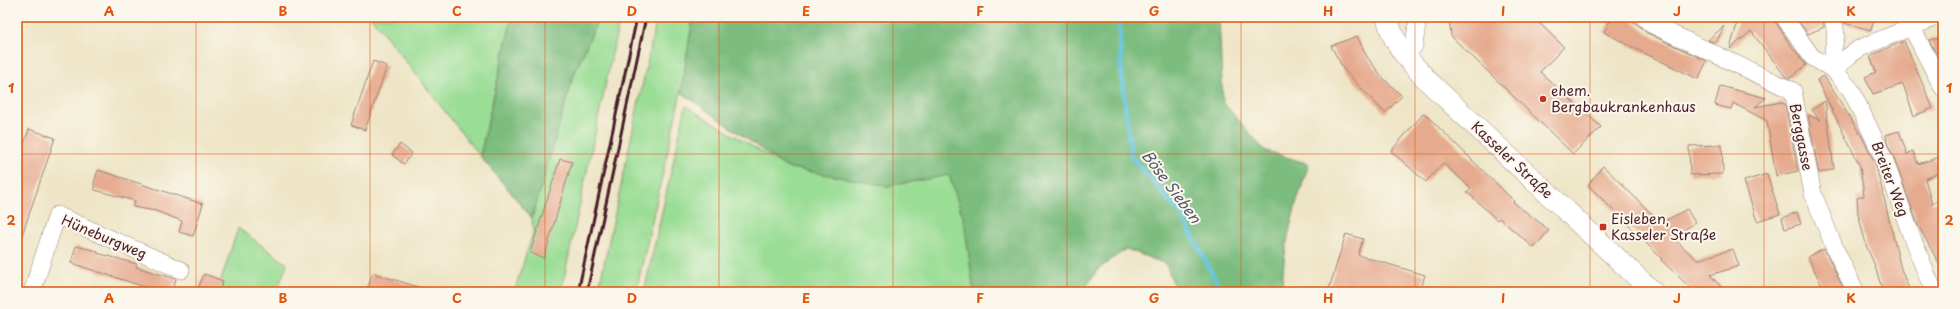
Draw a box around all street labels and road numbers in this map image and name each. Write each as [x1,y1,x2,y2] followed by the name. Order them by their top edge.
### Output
[1785,102,1818,172] street label: Berggasse
[1467,116,1558,203] street label: Kasseler Straße
[1867,138,1914,219] street label: Breiter Weg
[58,209,150,264] street label: Hüneburgweg

